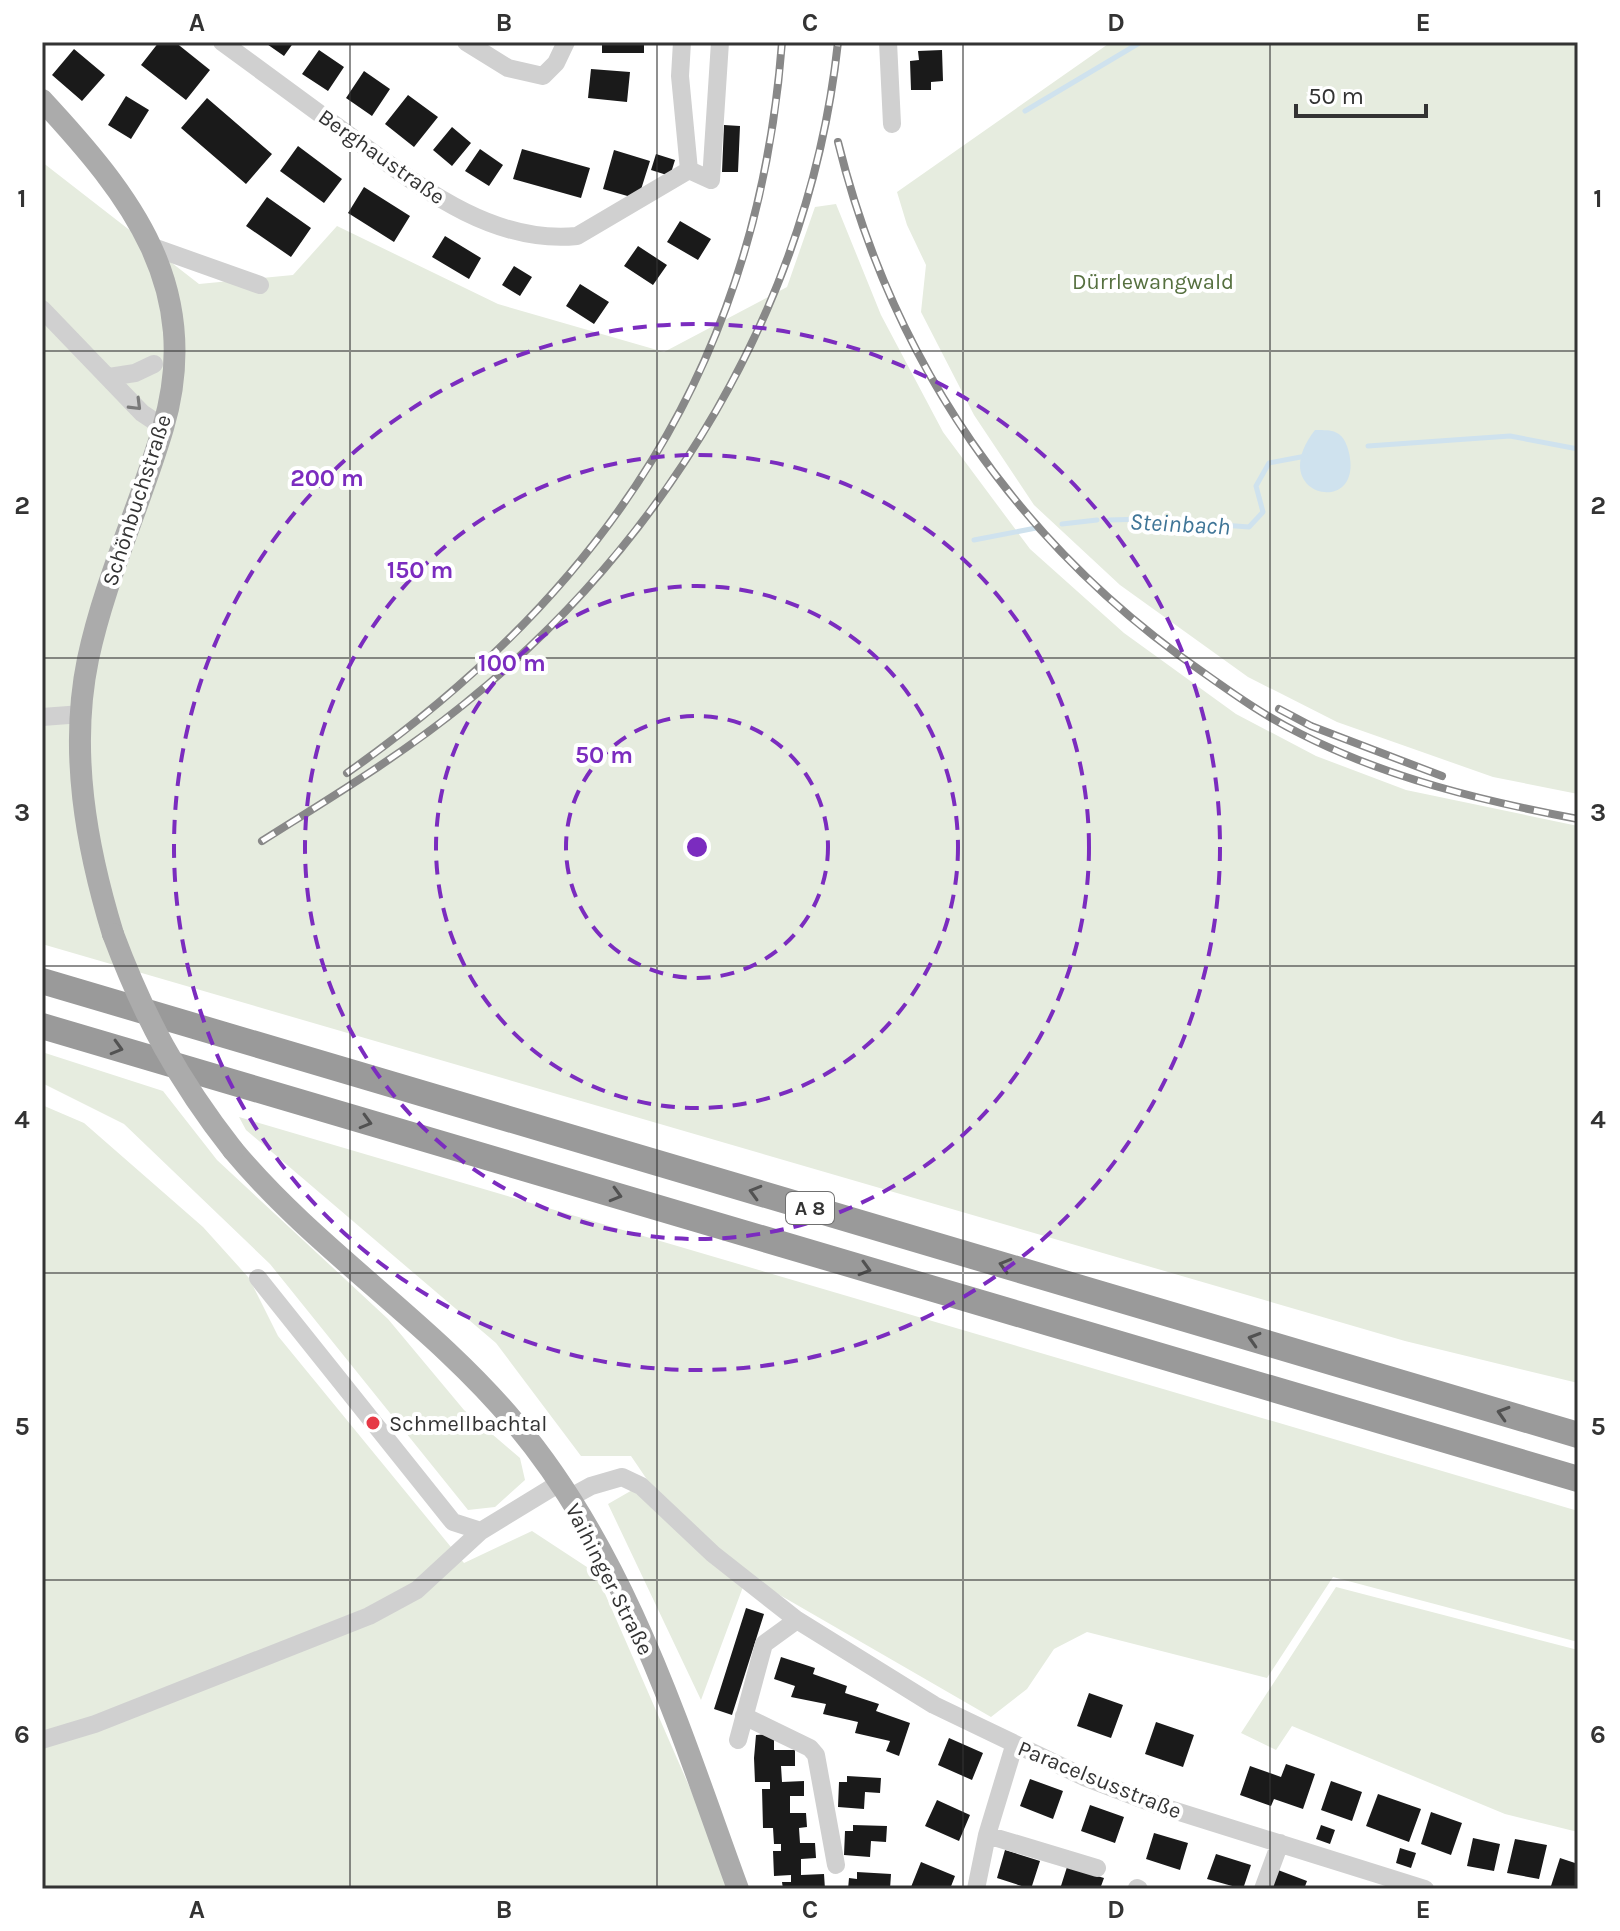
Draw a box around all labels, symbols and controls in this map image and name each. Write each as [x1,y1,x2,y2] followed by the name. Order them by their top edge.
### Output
[189,7,205,38] text: A
[496,7,512,38] text: B
[802,7,818,38] text: C
[1107,7,1125,38] text: D
[1415,7,1431,38] text: E
[1296,68,1426,118] scale bar
[1308,82,1364,110] text: 50 m
[313,104,450,210] street label: Berghaustraße
[17,183,27,214] text: 1
[1593,183,1603,214] text: 1
[1072,269,1234,295] park label: Dürrlewangwald
[127,396,141,410] one-way arrow
[97,411,177,589] street label: Schönbuchstraße
[290,464,364,492] text: 200 m
[14,490,30,521] text: 2
[1590,490,1606,521] text: 2
[1129,507,1231,541] water label: Steinbach
[387,556,453,584] text: 150 m
[478,649,546,677] text: 100 m
[575,741,633,769] text: 50 m
[14,797,30,828] text: 3
[1590,797,1606,828] text: 3
[683,833,711,861] centre of rings
[109,1039,123,1055] one-way arrow
[14,1104,30,1135] text: 4
[1590,1104,1606,1135] text: 4
[359,1113,373,1129] one-way arrow
[749,1185,763,1201] one-way arrow
[608,1186,622,1202] one-way arrow
[786,1192,834,1224] road number: A 8
[998,1258,1012,1274] one-way arrow
[857,1260,871,1276] one-way arrow
[1248,1332,1261,1348] one-way arrow
[1497,1406,1511,1422] one-way arrow
[14,1411,30,1442] text: 5
[389,1411,547,1437] place label: Schmellbachtal
[1590,1411,1606,1442] text: 5
[364,1414,382,1432] marker: Schmellbachtal
[560,1499,659,1660] street label: Vaihinger Straße
[14,1719,30,1750] text: 6
[1590,1719,1606,1750] text: 6
[1014,1735,1185,1825] street label: Paracelsusstraße
[189,1894,205,1925] text: A
[496,1894,512,1925] text: B
[802,1894,818,1925] text: C
[1107,1894,1125,1925] text: D
[1415,1894,1431,1925] text: E

